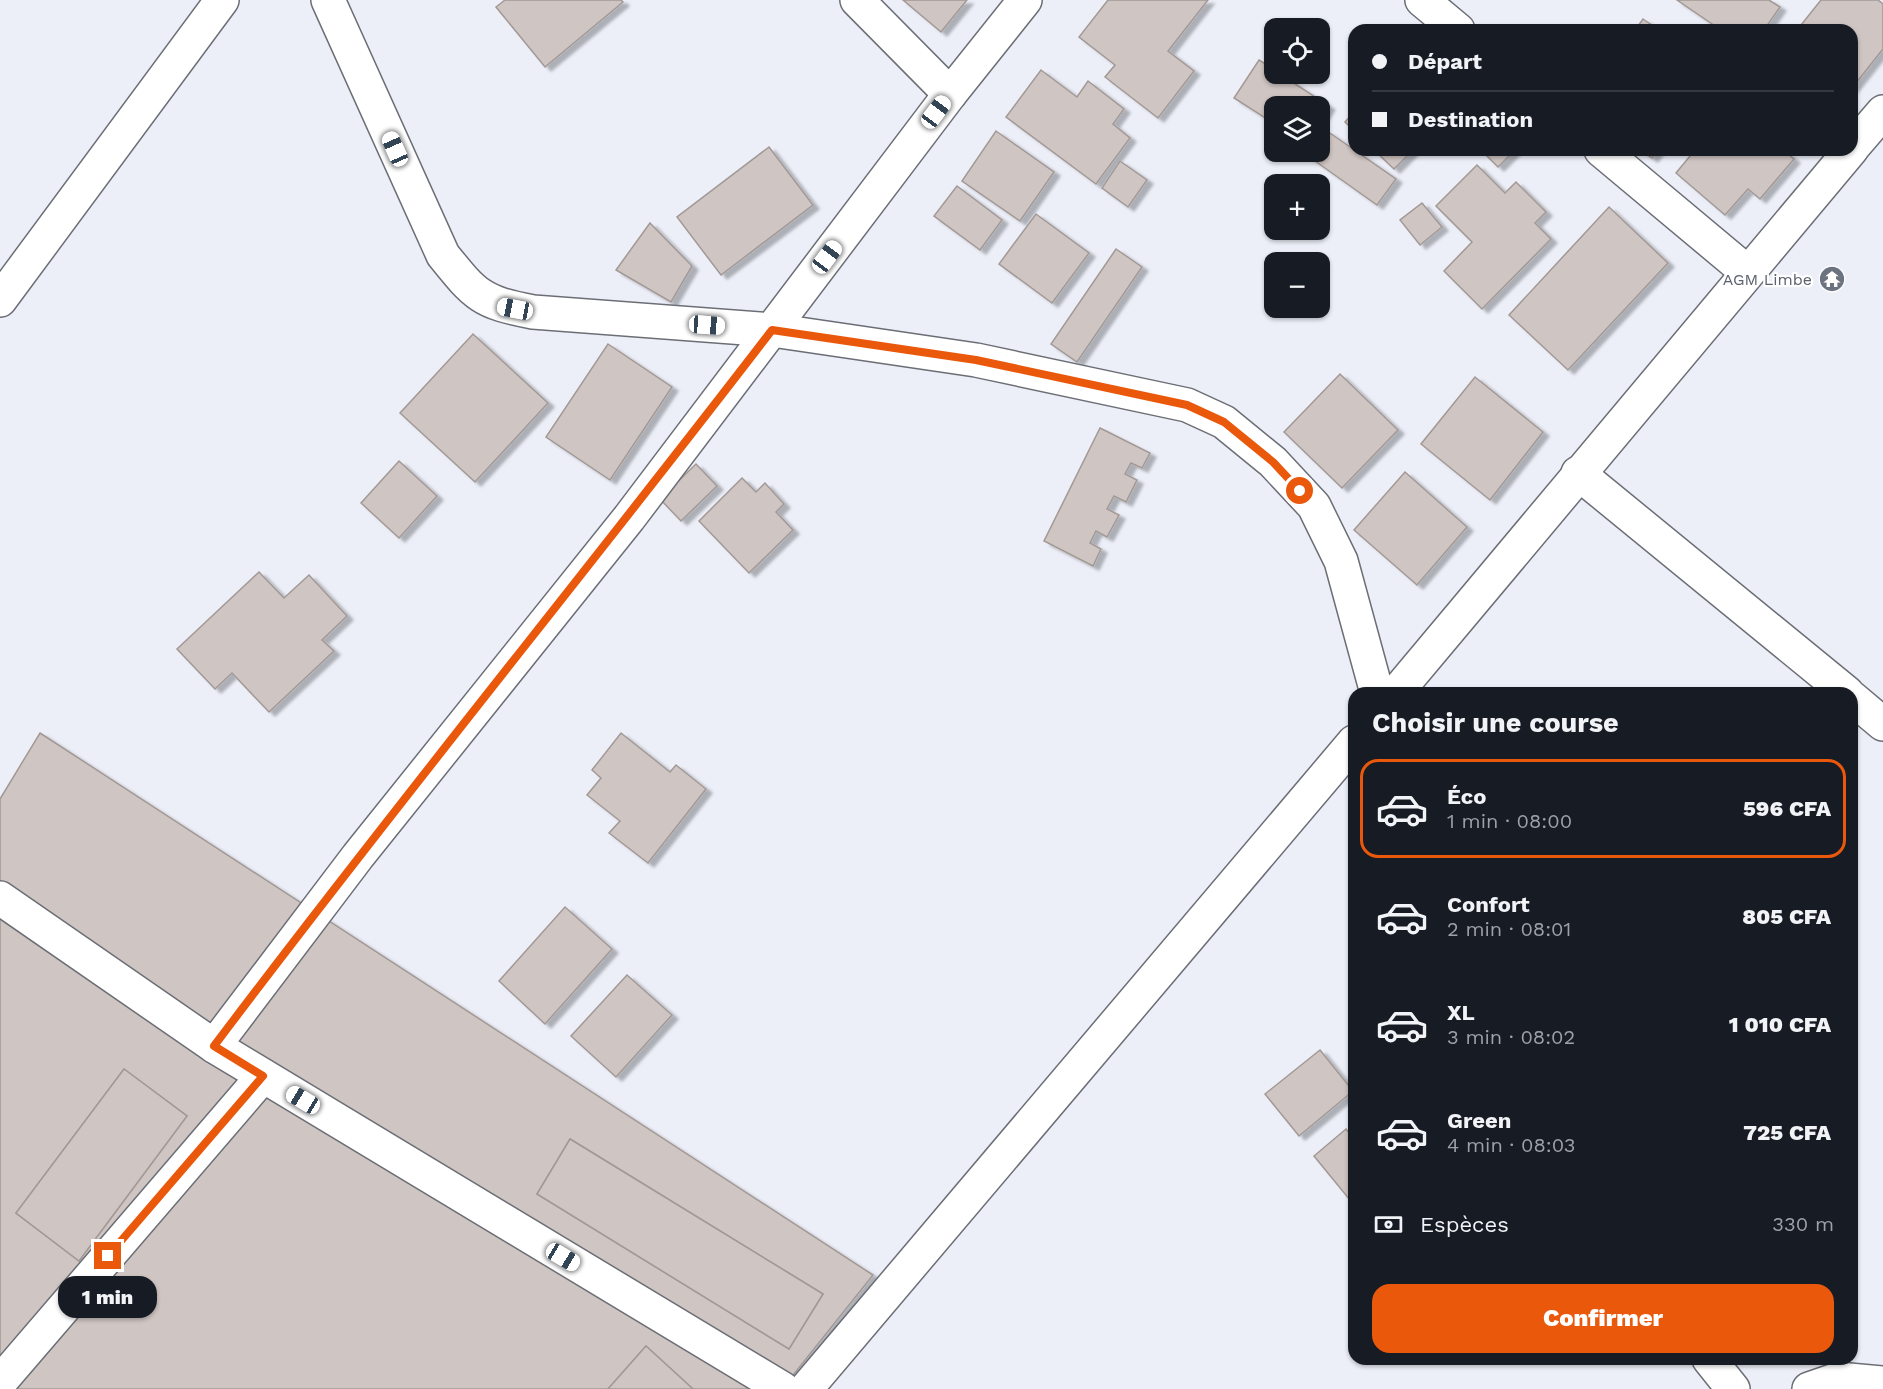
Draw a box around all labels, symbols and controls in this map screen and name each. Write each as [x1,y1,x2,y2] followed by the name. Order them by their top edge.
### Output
[1264,18,1330,318] map controls
[1264,18,1330,84] button: locate
[1408,49,1482,74] text: Départ
[918,92,954,132] car
[1264,96,1330,162] button: layers
[1408,107,1533,132] text: Destination
[379,129,411,169] car
[1264,174,1330,240] button: +
[809,237,845,277] car
[1264,252,1330,318] button: −
[1817,264,1847,294] temple icon: AGM Limbe
[1723,270,1812,289] place label: AGM Limbe
[496,297,534,321] car
[688,315,726,335] car
[1286,477,1313,504] route start
[1372,707,1619,739] text: Choisir une course
[1375,782,1429,836] icon: car
[1447,784,1486,809] text: Éco
[1743,796,1831,821] text: 596 CFA
[1447,809,1572,833] text: 1 min · 08:00
[1375,890,1429,944] icon: car
[1447,892,1530,917] text: Confort
[1742,904,1831,929] text: 805 CFA
[1447,917,1571,941] text: 2 min · 08:01
[1375,998,1429,1052] icon: car
[1447,1000,1475,1025] text: XL
[1729,1012,1831,1037] text: 1 010 CFA
[1447,1025,1575,1049] text: 3 min · 08:02
[283,1083,323,1117] car
[1375,1106,1429,1160] icon: car
[1447,1108,1511,1133] text: Green
[1743,1120,1831,1145] text: 725 CFA
[1447,1133,1575,1157] text: 4 min · 08:03
[1372,1208,1405,1241] icon: cash
[1420,1212,1509,1237] text: Espèces
[1772,1212,1834,1236] text: 330 m
[543,1240,583,1274] car
[94,1242,121,1269] route end
[58,1277,158,1319] callout: 1 min
[1372,1284,1834,1353] button: Confirmer
[82,1285,133,1309] text: 1 min

